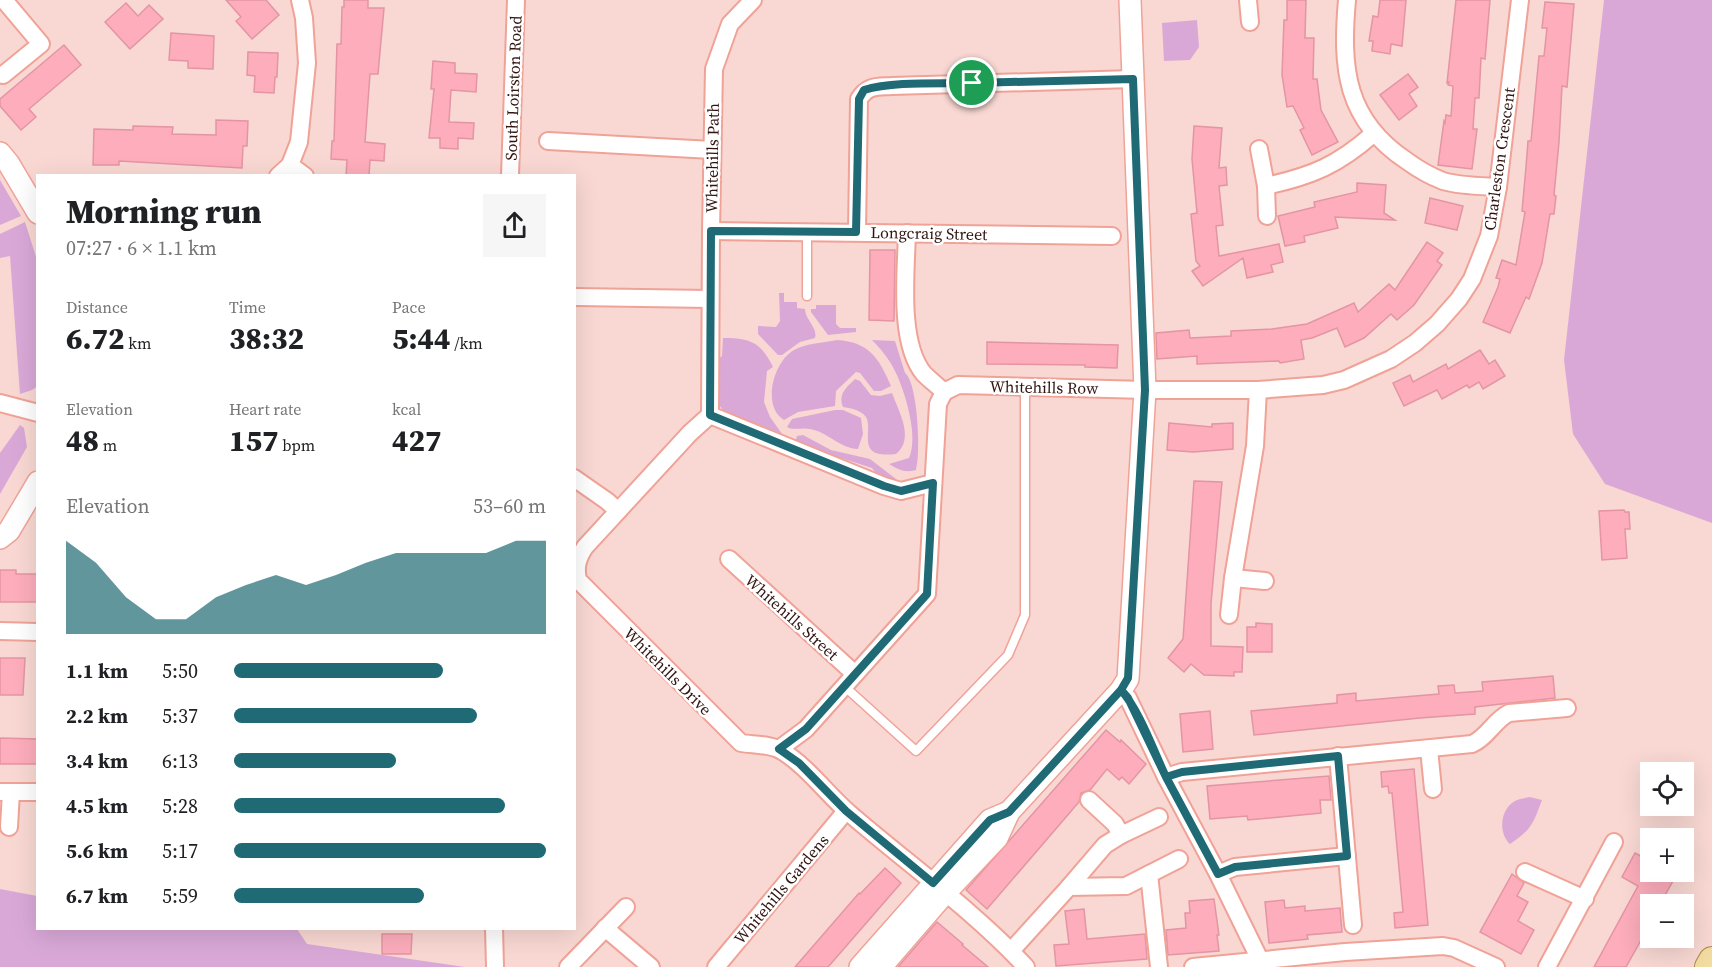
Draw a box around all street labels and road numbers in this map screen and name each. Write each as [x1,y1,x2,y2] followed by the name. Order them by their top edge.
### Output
[499,15,527,161] street label: South Loirston Road
[1478,85,1520,232] street label: Charleston Crescent
[700,102,724,213] street label: Whitehills Path
[870,221,988,245] street label: Longcraig Street
[989,375,1099,399] street label: Whitehills Row
[740,569,844,665] street label: Whitehills Street
[619,622,717,720] street label: Whitehills Drive
[729,829,833,949] street label: Whitehills Gardens

